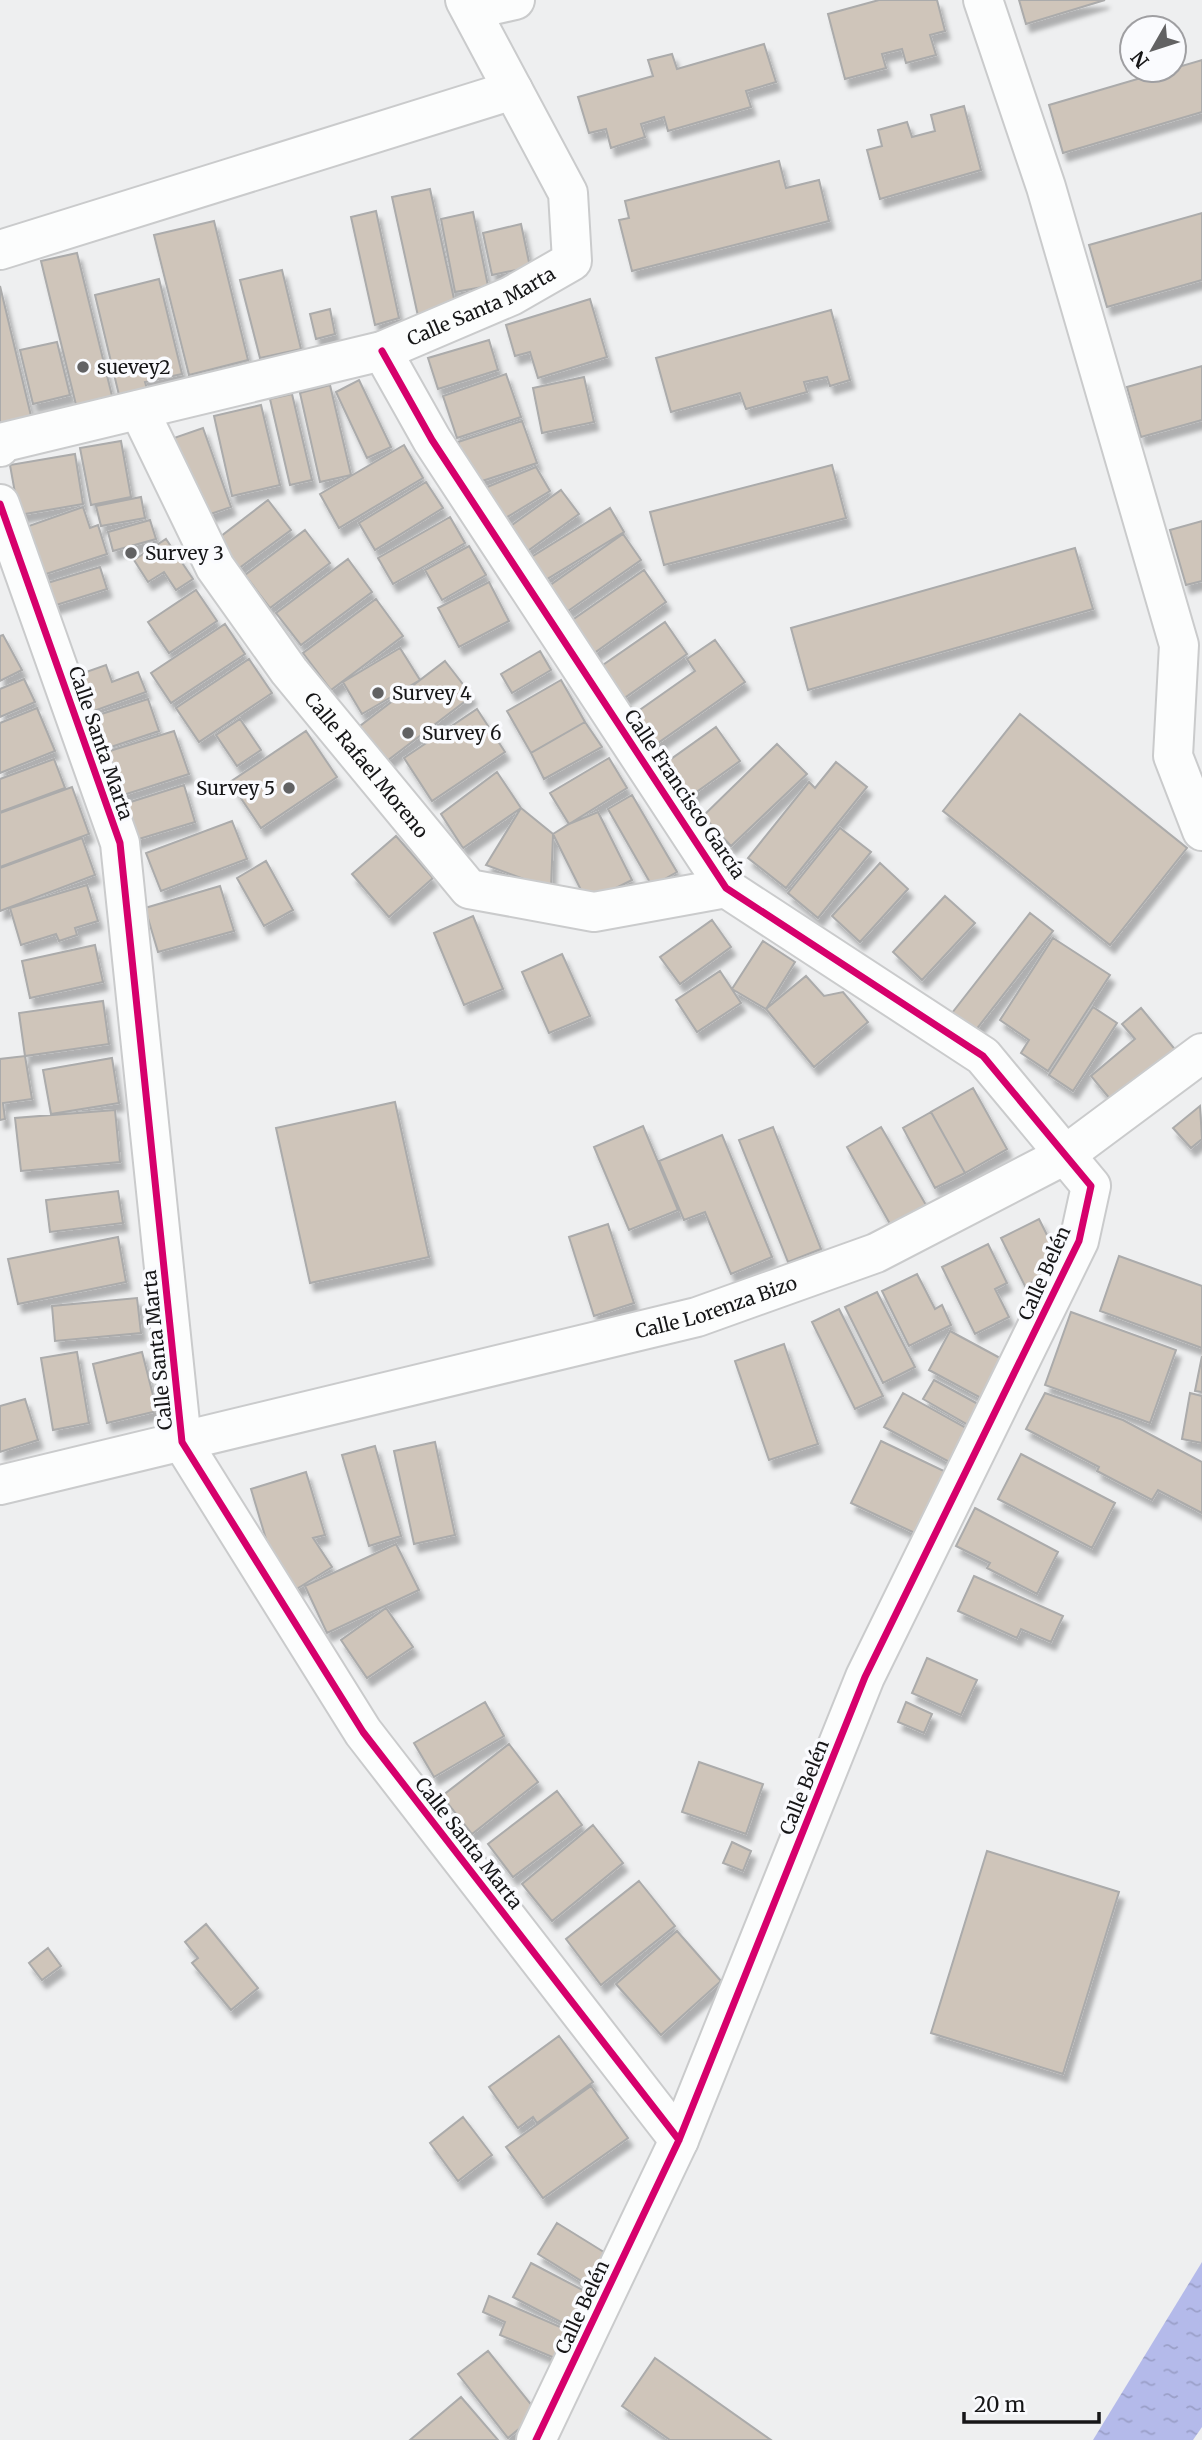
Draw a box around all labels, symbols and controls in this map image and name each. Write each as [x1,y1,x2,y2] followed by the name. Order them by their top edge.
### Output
[1118,14,1188,84] north arrow
[1126,46,1154,73] text: N
[403,261,559,351] street label: Calle Santa Marta
[97,355,171,379] place label: suevey2
[75,359,91,375] marker: suevey2
[145,541,224,565] place label: Survey 3
[123,545,139,561] marker: Survey 3
[63,663,139,823] street label: Calle Santa Marta
[392,681,472,705] place label: Survey 4
[370,685,386,701] marker: Survey 4
[300,687,434,843] street label: Calle Rafael Moreno
[619,705,751,883] street label: Calle Francisco García
[422,721,501,745] place label: Survey 6
[400,725,416,741] marker: Survey 6
[196,776,275,800] place label: Survey 5
[281,780,297,796] marker: Survey 5
[1013,1222,1076,1324] street label: Calle Belén
[137,1269,177,1431] street label: Calle Santa Marta
[633,1270,800,1343] street label: Calle Lorenza Bizo
[774,1736,834,1838] street label: Calle Belén
[410,1772,528,1914] street label: Calle Santa Marta
[550,2256,614,2358] street label: Calle Belén
[964,2380,1099,2424] scale bar
[974,2391,1026,2418] text: 20 m

